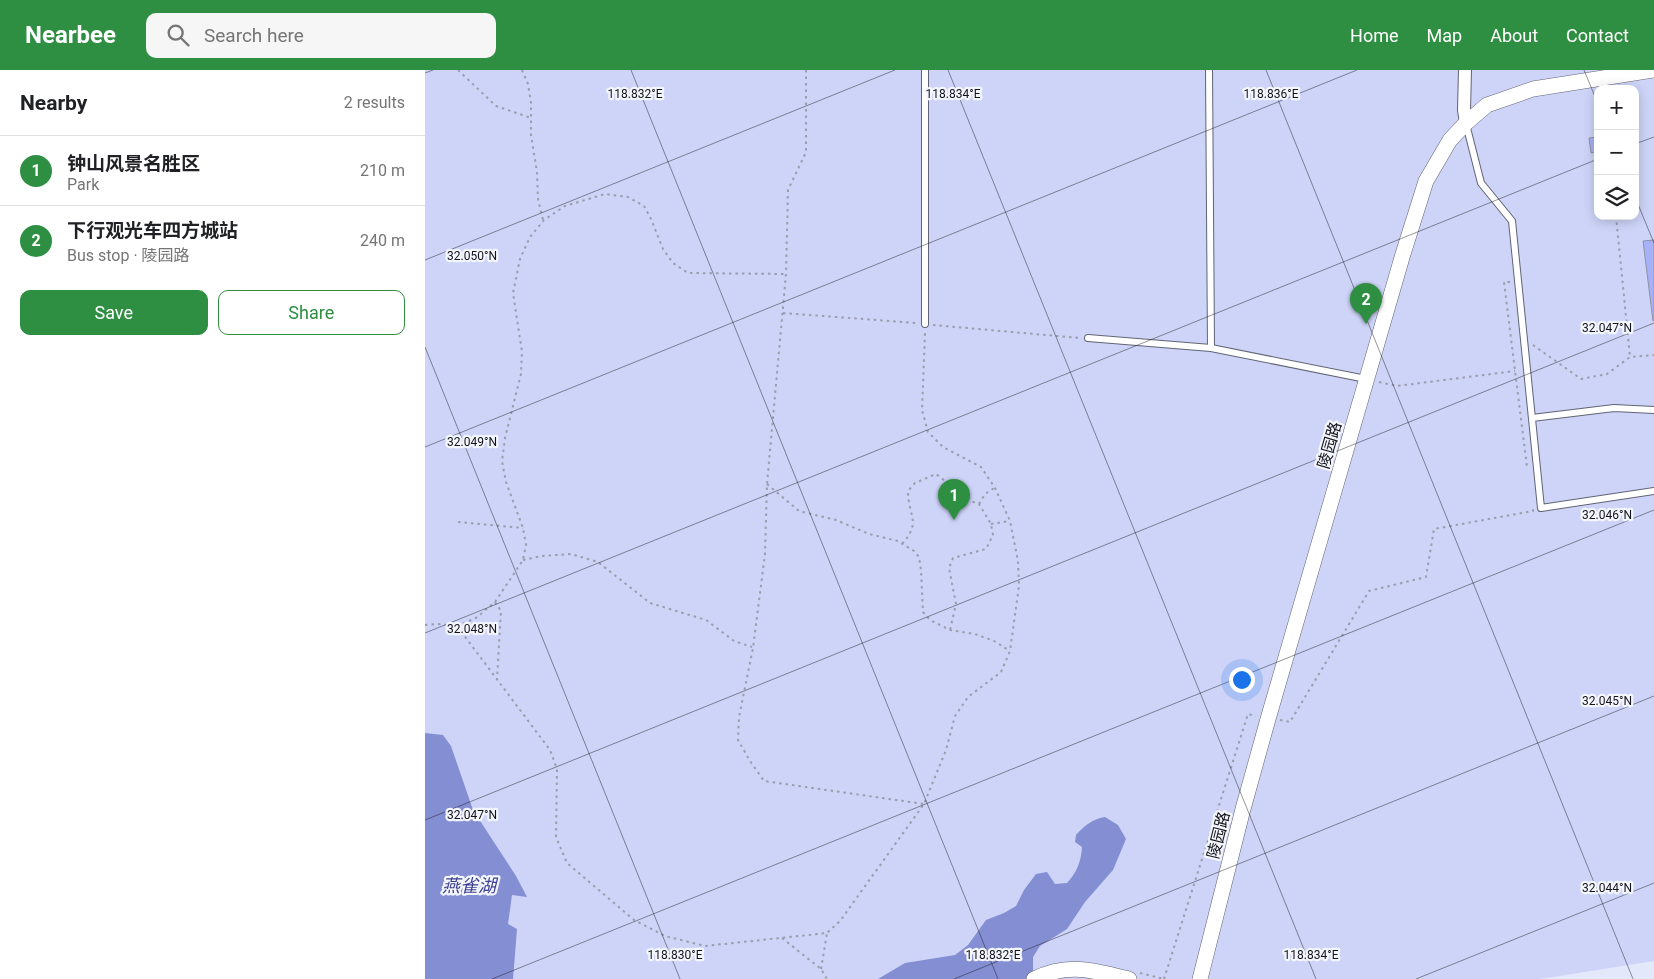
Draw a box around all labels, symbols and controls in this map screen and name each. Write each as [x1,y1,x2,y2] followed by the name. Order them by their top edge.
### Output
[146,13,496,58] search box
[25,21,116,49] text: Nearbee
[164,21,192,49] icon: search
[204,24,304,47] text: Search here
[1350,25,1399,46] text: Home
[1427,25,1462,46] text: Map
[1490,25,1538,46] text: About
[1566,25,1629,46] text: Contact
[1594,85,1639,220] map controls
[1594,85,1639,130] button: +
[608,87,663,101] text: 118.832°E
[926,87,981,101] text: 118.834°E
[1244,87,1299,101] text: 118.836°E
[20,91,87,115] text: Nearby
[344,93,405,112] text: 2 results
[1594,130,1639,175] button: −
[67,152,200,175] text: 钟山风景名胜区
[31,161,41,180] text: 1
[360,161,405,180] text: 210 m
[67,175,99,194] text: Park
[1594,175,1639,220] button: layers
[67,219,238,242] text: 下行观光车四方城站
[31,231,41,250] text: 2
[360,231,405,250] text: 240 m
[67,246,190,265] text: Bus stop · 陵园路
[447,249,497,263] text: 32.050°N
[1350,283,1382,324] pin: 2
[20,290,208,335] button: Save
[218,290,405,335] button: Share
[1582,321,1632,335] text: 32.047°N
[1314,419,1345,471] street label: 陵园路
[447,435,497,449] text: 32.049°N
[938,479,970,520] pin: 1
[1582,508,1632,522] text: 32.046°N
[447,622,497,636] text: 32.048°N
[1229,667,1255,693] your location
[1582,694,1632,708] text: 32.045°N
[447,808,497,822] text: 32.047°N
[1203,810,1234,861] street label: 陵园路
[442,875,499,896] water label: 燕雀湖
[1582,881,1632,895] text: 32.044°N
[648,948,703,962] text: 118.830°E
[966,948,1021,962] text: 118.832°E
[1284,948,1339,962] text: 118.834°E

